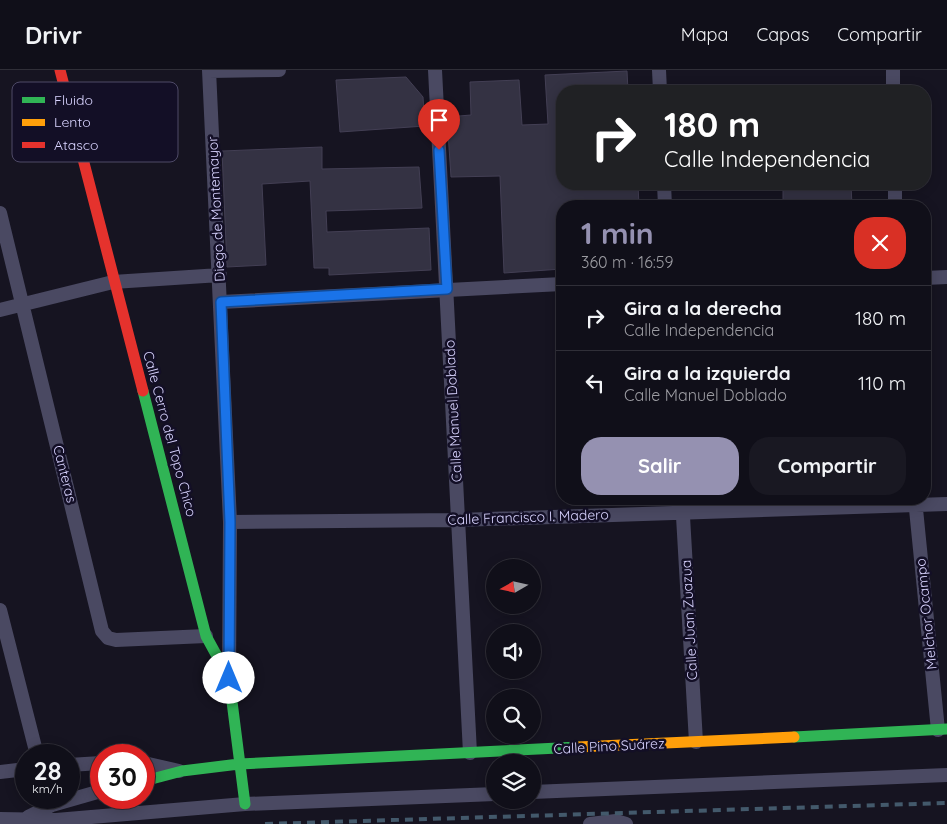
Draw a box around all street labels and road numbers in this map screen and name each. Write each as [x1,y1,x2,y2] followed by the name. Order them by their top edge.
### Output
[203,135,229,282] street label: Diego de Montemayor
[440,339,466,483] street label: Calle Manuel Doblado
[139,349,201,519] street label: Calle Cerro del Topo Chico
[49,443,81,505] street label: Canteras
[447,505,609,529] street label: Calle Francisco I. Madero
[911,557,941,671] street label: Melchor Ocampo
[677,559,701,681] street label: Calle Juan Zuazua
[553,734,665,758] street label: Calle Pino Suárez

